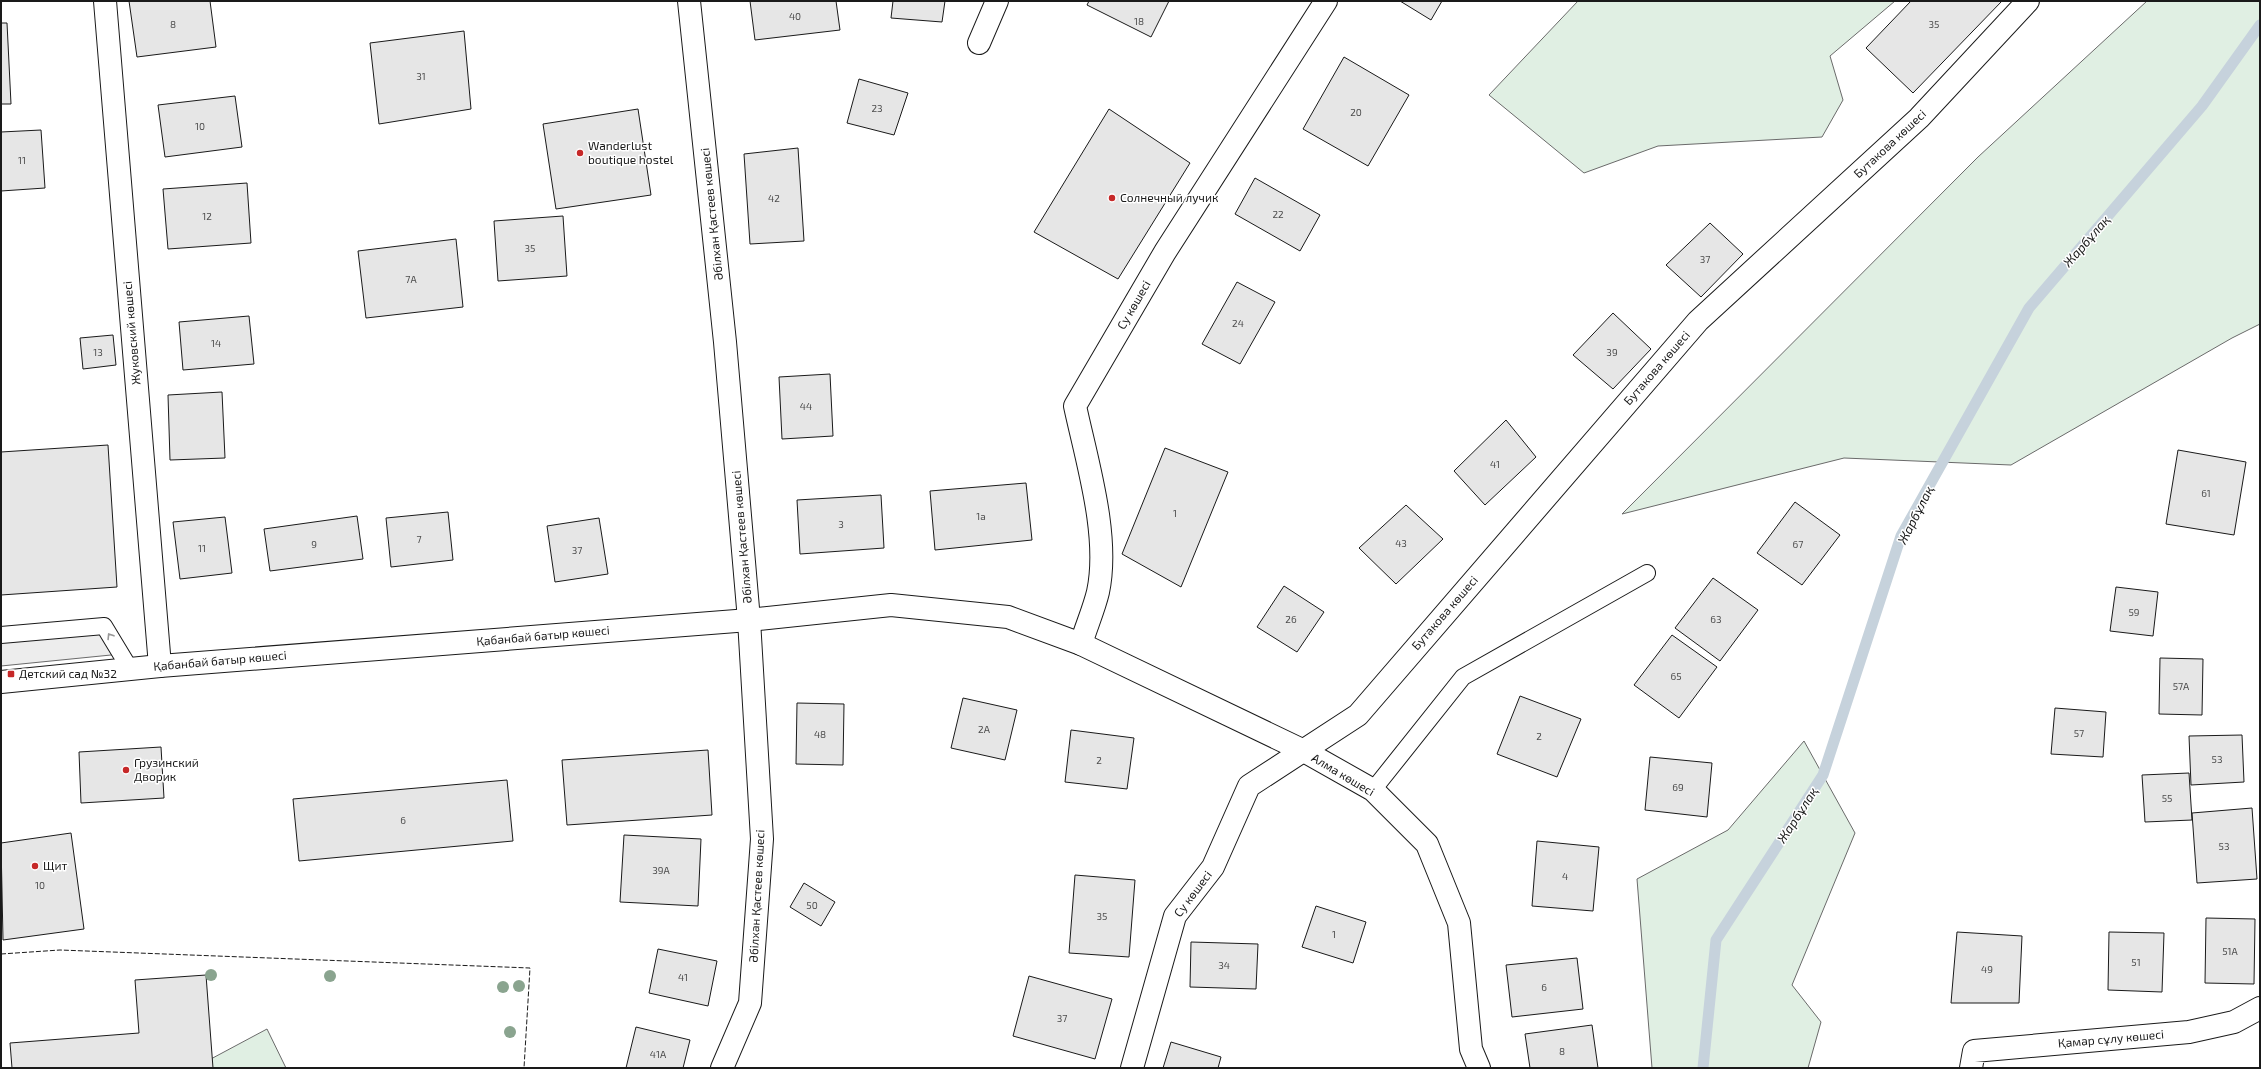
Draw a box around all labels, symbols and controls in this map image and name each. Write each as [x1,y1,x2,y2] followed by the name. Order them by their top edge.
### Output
[789,10,801,22] house number: 40
[1134,15,1144,27] house number: 18
[170,18,176,30] house number: 8
[1929,18,1939,30] house number: 35
[416,70,426,82] house number: 31
[871,102,883,114] house number: 23
[1350,106,1362,118] house number: 20
[1850,106,1929,181] street label: Бутакова көшесі
[195,120,205,132] house number: 10
[588,138,674,166] place label: Wanderlust boutique hostel
[697,147,725,281] street label: Әбілхан Қастеев көшесі
[575,148,585,158] marker: Wanderlust boutique hostel
[18,154,26,166] house number: 11
[1120,190,1219,205] place label: Солнечный лучик
[768,192,780,204] house number: 42
[1107,193,1117,203] marker: Солнечный лучик
[1272,208,1284,220] house number: 22
[202,210,212,222] house number: 12
[2059,212,2113,271] water label: Жарбұлақ
[525,242,535,254] house number: 35
[1700,253,1710,265] house number: 37
[405,273,417,285] house number: 7А
[1114,278,1154,332] street label: Су көшесі
[119,280,144,386] street label: Жуковский көшесі
[1232,317,1244,329] house number: 24
[1620,327,1693,408] street label: Бутакова көшесі
[211,337,221,349] house number: 14
[93,346,103,358] house number: 13
[1606,346,1618,358] house number: 39
[800,400,812,412] house number: 44
[1490,458,1500,470] house number: 41
[728,470,754,604] street label: Әбілхан Қастеев көшесі
[1893,483,1936,548] water label: Жарбұлақ
[2201,487,2211,499] house number: 61
[1173,507,1177,519] house number: 1
[976,510,986,522] house number: 1а
[838,518,844,530] house number: 3
[416,533,422,545] house number: 7
[1395,537,1407,549] house number: 43
[311,538,317,550] house number: 9
[1793,538,1803,550] house number: 67
[198,542,206,554] house number: 11
[572,544,582,556] house number: 37
[1408,572,1481,653] street label: Бутакова көшесі
[2128,606,2140,618] house number: 59
[1285,613,1297,625] house number: 26
[1710,613,1722,625] house number: 63
[476,622,610,648] street label: Қабанбай батыр көшесі
[107,633,115,640] one-way arrow
[153,647,287,673] street label: Қабанбай батыр көшесі
[19,666,117,680] place label: Детский сад №32
[6,669,16,679] marker: Детский сад №32
[1670,670,1682,682] house number: 65
[2173,680,2190,692] house number: 57А
[978,723,991,735] house number: 2А
[2074,727,2084,739] house number: 57
[814,728,826,740] house number: 48
[1536,730,1542,742] house number: 2
[1310,750,1377,798] street label: Алма көшесі
[2212,753,2222,765] house number: 53
[1096,754,1102,766] house number: 2
[134,755,199,783] place label: Грузинский Дворик
[121,765,131,775] marker: Грузинский Дворик
[1672,781,1684,793] house number: 69
[1773,784,1821,847] water label: Жарбұлақ
[2162,792,2172,804] house number: 55
[400,814,406,826] house number: 6
[746,829,766,963] street label: Әбілхан Қастеев көшесі
[2219,840,2229,852] house number: 53
[43,858,67,872] place label: Щит
[30,861,40,871] marker: Щит
[652,864,671,876] house number: 39А
[1170,868,1215,920] street label: Су көшесі
[1562,870,1568,882] house number: 4
[35,879,45,891] house number: 10
[806,899,818,911] house number: 50
[1097,910,1107,922] house number: 35
[1332,928,1336,940] house number: 1
[2222,945,2239,957] house number: 51А
[2131,956,2141,968] house number: 51
[1218,959,1230,971] house number: 34
[1981,963,1993,975] house number: 49
[678,971,688,983] house number: 41
[1541,981,1547,993] house number: 6
[1057,1012,1067,1024] house number: 37
[2057,1026,2165,1051] street label: Қамар сұлу көшесі
[1559,1045,1565,1057] house number: 8
[650,1048,667,1060] house number: 41А

